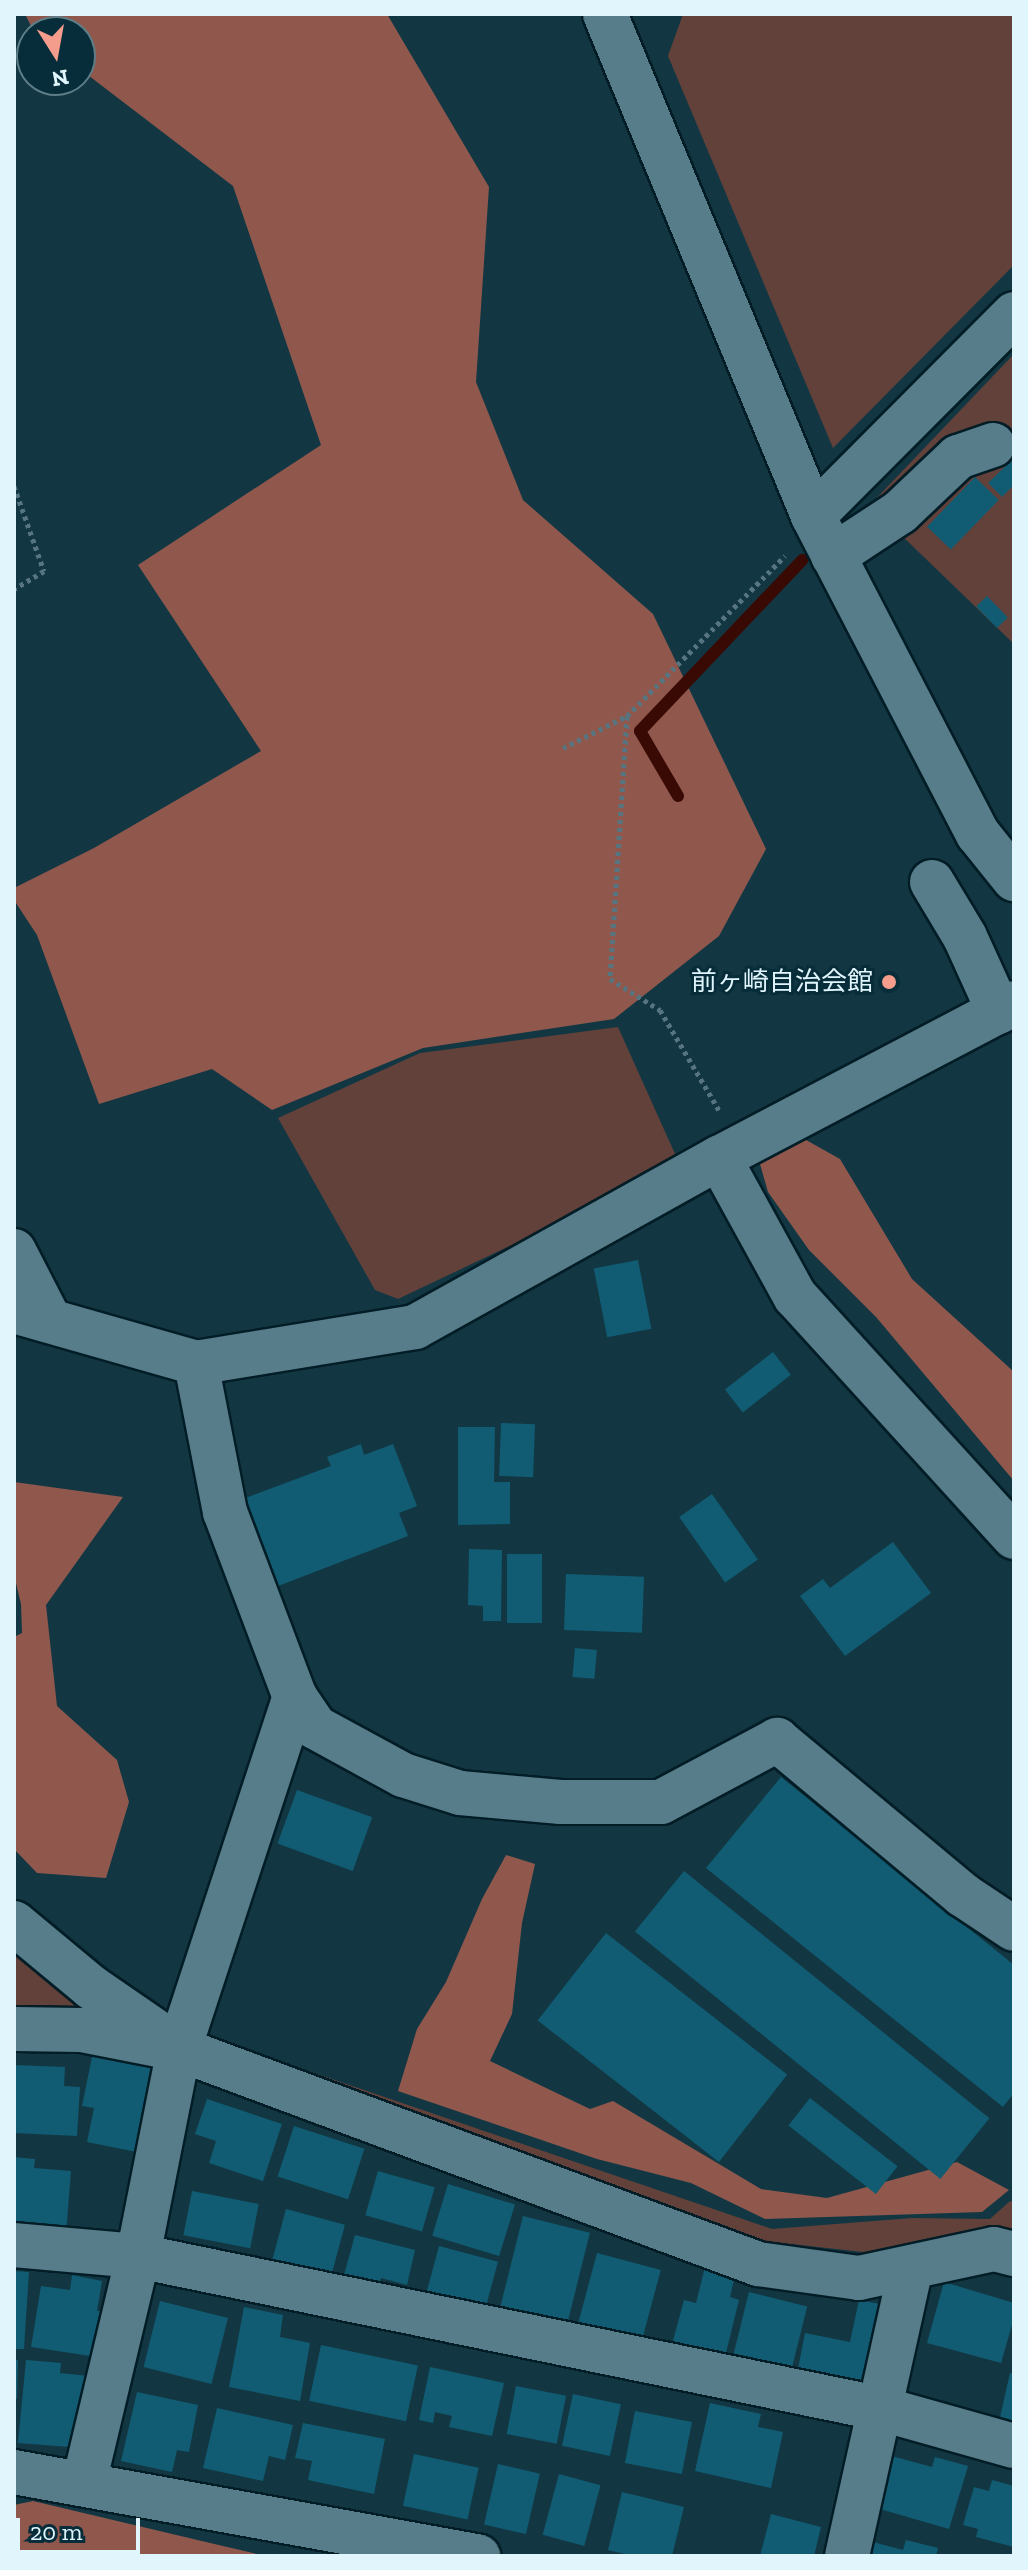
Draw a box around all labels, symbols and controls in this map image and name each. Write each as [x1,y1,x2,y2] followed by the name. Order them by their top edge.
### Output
[16,16,96,96] north arrow
[50,63,71,93] text: N
[691,966,873,998] place label: 前ヶ崎自治会館
[880,973,898,991] marker: 前ヶ崎自治会館
[20,2502,144,2552] scale bar
[30,2517,82,2546] text: 20 m

